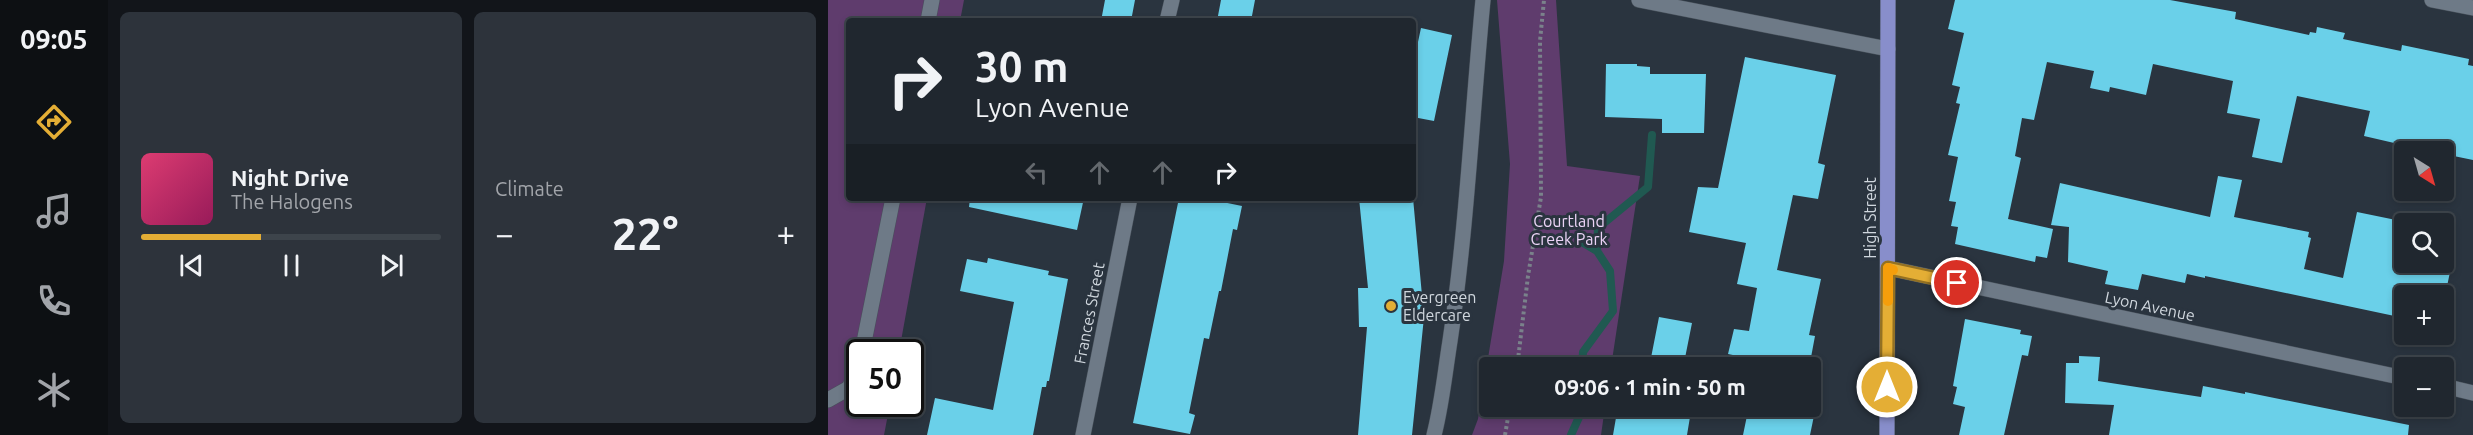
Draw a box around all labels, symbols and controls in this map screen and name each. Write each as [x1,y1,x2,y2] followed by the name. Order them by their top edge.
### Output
[20,24,88,54] text: 09:05
[876,42,954,120] icon: right
[975,43,1069,90] text: 30 m
[975,92,1130,122] text: Lyon Avenue
[33,101,75,143] icon: directions
[2394,141,2454,201] north arrow
[2394,141,2454,417] map controls
[1020,156,1053,189] icon: left
[1083,156,1116,189] icon: ahead
[1146,156,1179,189] icon: ahead
[1209,156,1242,189] icon: right
[231,165,349,190] text: Night Drive
[1861,176,1879,259] street label: High Street
[495,177,564,200] text: Climate
[33,190,75,232] icon: music
[231,190,353,213] text: The Halogens
[612,208,678,259] text: 22°
[1530,212,1608,248] park label: Courtland Creek Park
[2394,213,2454,273] button: search
[495,215,514,252] text: −
[776,215,795,252] text: +
[175,249,208,282] icon: previous
[275,249,308,282] icon: pause
[375,249,408,282] icon: next
[1931,257,1982,308] pin
[1070,260,1108,365] street label: Frances Street
[1940,266,1973,299] icon: arrive
[33,280,75,322] icon: phone
[2394,285,2454,345] button: +
[1403,288,1477,324] place label: Evergreen Eldercare
[2103,288,2197,324] street label: Lyon Avenue
[1384,299,1398,313] marker: Evergreen Eldercare
[846,339,924,417] speed limit sign: 50
[1855,355,1919,419] position arrow
[2394,357,2454,417] button: −
[33,369,75,411] icon: climate
[1554,374,1746,399] text: 09:06 · 1 min · 50 m

